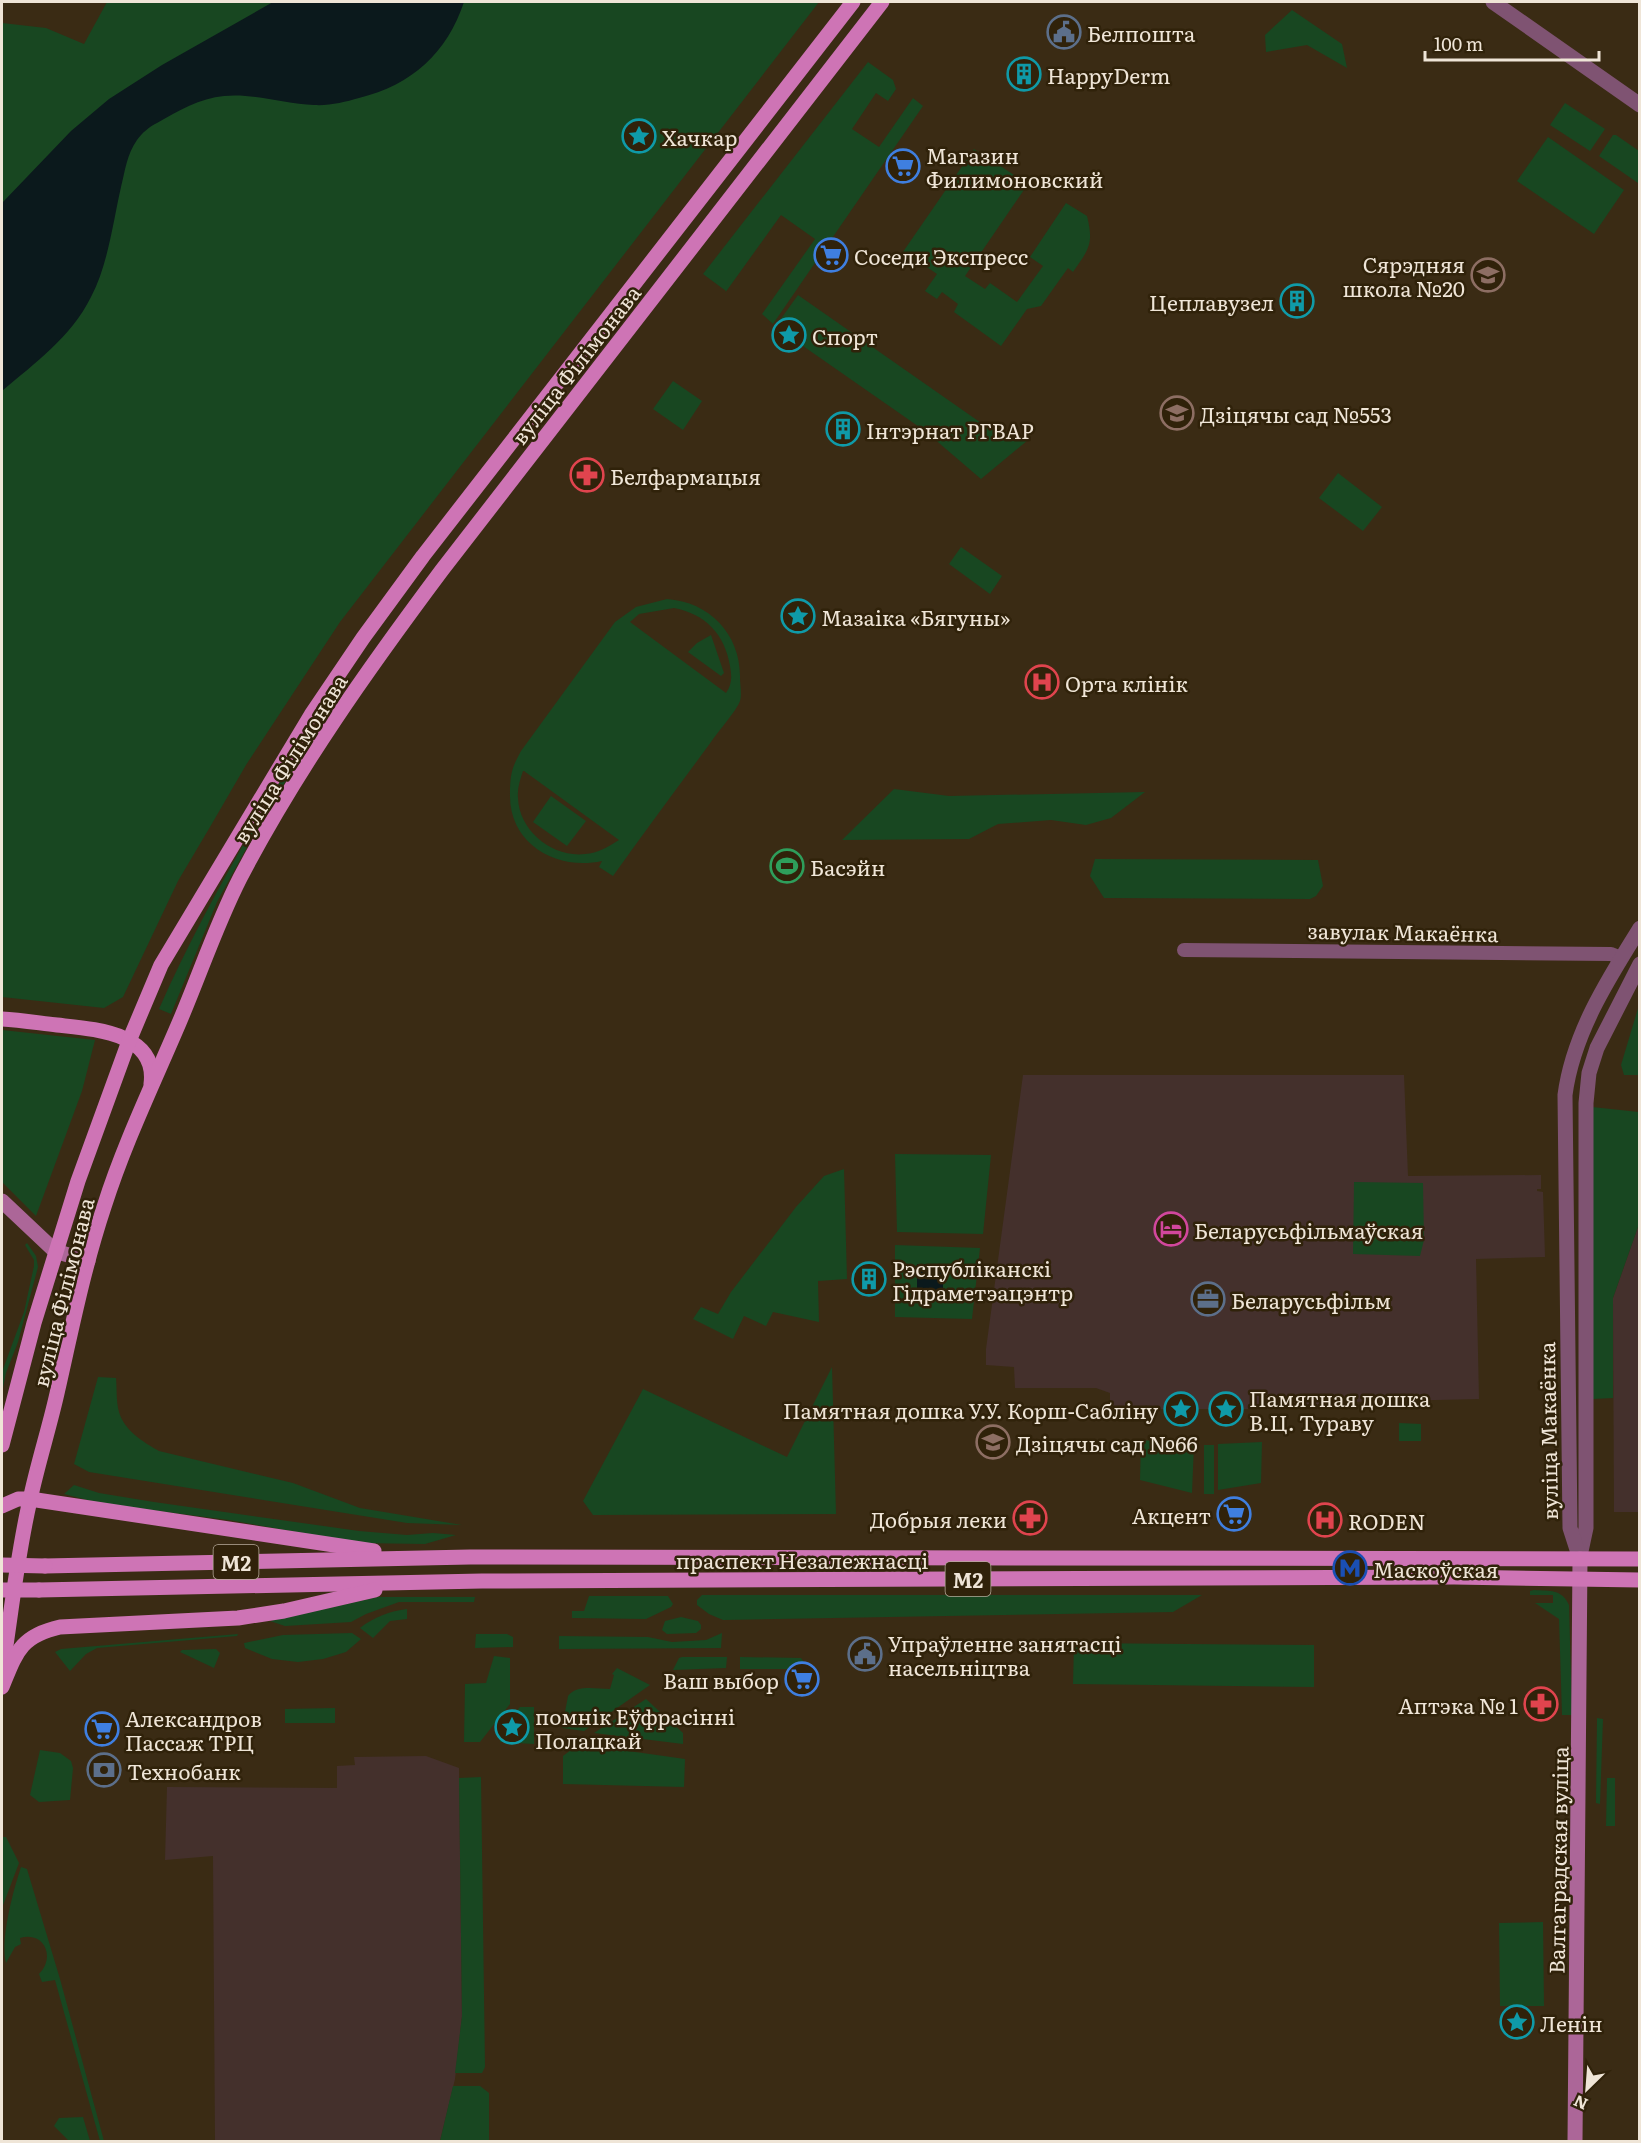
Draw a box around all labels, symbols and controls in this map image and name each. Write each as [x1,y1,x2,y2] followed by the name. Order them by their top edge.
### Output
[1046,14,1082,50] public building icon: Белпошта
[1087,17,1196,48] place label: Белпошта
[1425,24,1599,62] scale bar
[1434,30,1483,57] text: 100 m
[1006,56,1042,92] building icon: HappyDerm
[1047,59,1170,90] place label: HappyDerm
[621,118,657,154] place icon: Хачкар
[662,121,737,152] place label: Хачкар
[926,139,1103,194] place label: Магазин Филимоновский
[885,148,921,184] supermarket icon: Магазин Филимоновский
[813,237,849,273] supermarket icon: Соседи Экспресс
[854,240,1028,271] place label: Соседи Экспресс
[1342,248,1465,303] place label: Сярэдняя школа №20
[1470,257,1506,293] school or university icon: Сярэдняя школа №20
[503,277,647,450] street label: вуліца Філімонава
[1279,283,1315,319] building icon: Цеплавузел
[1149,286,1274,317] place label: Цеплавузел
[771,317,807,353] place icon: Спорт
[812,320,878,351] place label: Спорт
[1159,395,1195,431] school or university icon: Дзіцячы сад №553
[1200,398,1392,429] place label: Дзіцячы сад №553
[825,411,861,447] building icon: Інтэрнат РГВАР
[866,414,1034,445] place label: Інтэрнат РГВАР
[569,457,605,493] pharmacy icon: Белфармацыя
[610,460,761,491] place label: Белфармацыя
[780,598,816,634] place icon: Мазаіка «Бягуны»
[821,601,1011,632] place label: Мазаіка «Бягуны»
[1024,664,1060,700] hospital icon: Орта клінік
[224,667,354,849] street label: вуліца Філімонава
[1065,667,1188,698] place label: Орта клінік
[769,848,805,884] sports icon: Басэйн
[810,851,885,882] place label: Басэйн
[1307,914,1499,948] street label: завулак Макаёнка
[23,1193,101,1390] street label: вуліца Філімонава
[1153,1211,1189,1247] hotel icon: Беларусьфільмаўская
[1194,1214,1423,1245] place label: Беларусьфільмаўская
[892,1252,1073,1307] place label: Рэспубліканскі Гідраметэацэнтр
[851,1261,887,1297] building icon: Рэспубліканскі Гідраметэацэнтр
[1190,1281,1226,1317] office icon: Беларусьфільм
[1231,1284,1391,1315] place label: Беларусьфільм
[1530,1341,1564,1520] street label: вуліца Макаёнка
[1249,1382,1431,1437] place label: Памятная дошка В.Ц. Тураву
[1163,1391,1199,1427] place icon: Памятная дошка У.У. Корш-Сабліну
[1208,1391,1244,1427] place icon: Памятная дошка В.Ц. Тураву
[783,1394,1159,1425] place label: Памятная дошка У.У. Корш-Сабліну
[975,1424,1011,1460] school or university icon: Дзіцячы сад №66
[1016,1427,1198,1458] place label: Дзіцячы сад №66
[1216,1496,1252,1532] supermarket icon: Акцент
[1132,1499,1211,1530] place label: Акцент
[1012,1500,1048,1536] pharmacy icon: Добрыя леки
[1307,1502,1343,1538] hospital icon: RODEN
[870,1503,1007,1534] place label: Добрыя леки
[1348,1505,1425,1536] place label: RODEN
[676,1544,928,1575] street label: праспект Незалежнасці
[214,1545,258,1579] road number: М2
[1332,1550,1368,1586] metro station icon: Маскоўская
[1373,1553,1499,1584] place label: Маскоўская
[946,1562,990,1596] road number: М2
[888,1627,1122,1682] place label: Упраўленне занятасці насельніцтва
[847,1636,883,1672] public building icon: Упраўленне занятасці насельніцтва
[784,1661,820,1697] supermarket icon: Ваш выбор
[663,1664,779,1695] place label: Ваш выбор
[1523,1686,1559,1722] pharmacy icon: Аптэка № 1
[1398,1689,1518,1720] place label: Аптэка № 1
[535,1700,735,1755] place label: помнік Еўфрасінні Полацкай
[125,1702,262,1757] place label: Александров Пассаж ТРЦ
[494,1709,530,1745] place icon: помнік Еўфрасінні Полацкай
[84,1711,120,1747] supermarket icon: Александров Пассаж ТРЦ
[1540,1745,1574,1974] street label: Валгаградская вуліца
[86,1752,122,1788] bank icon: Технобанк
[127,1755,241,1786] place label: Технобанк
[1499,2004,1535,2040] place icon: Ленін
[1540,2007,1602,2038] place label: Ленін
[1557,2059,1617,2119] north arrow
[1569,2090,1591,2117] text: N

